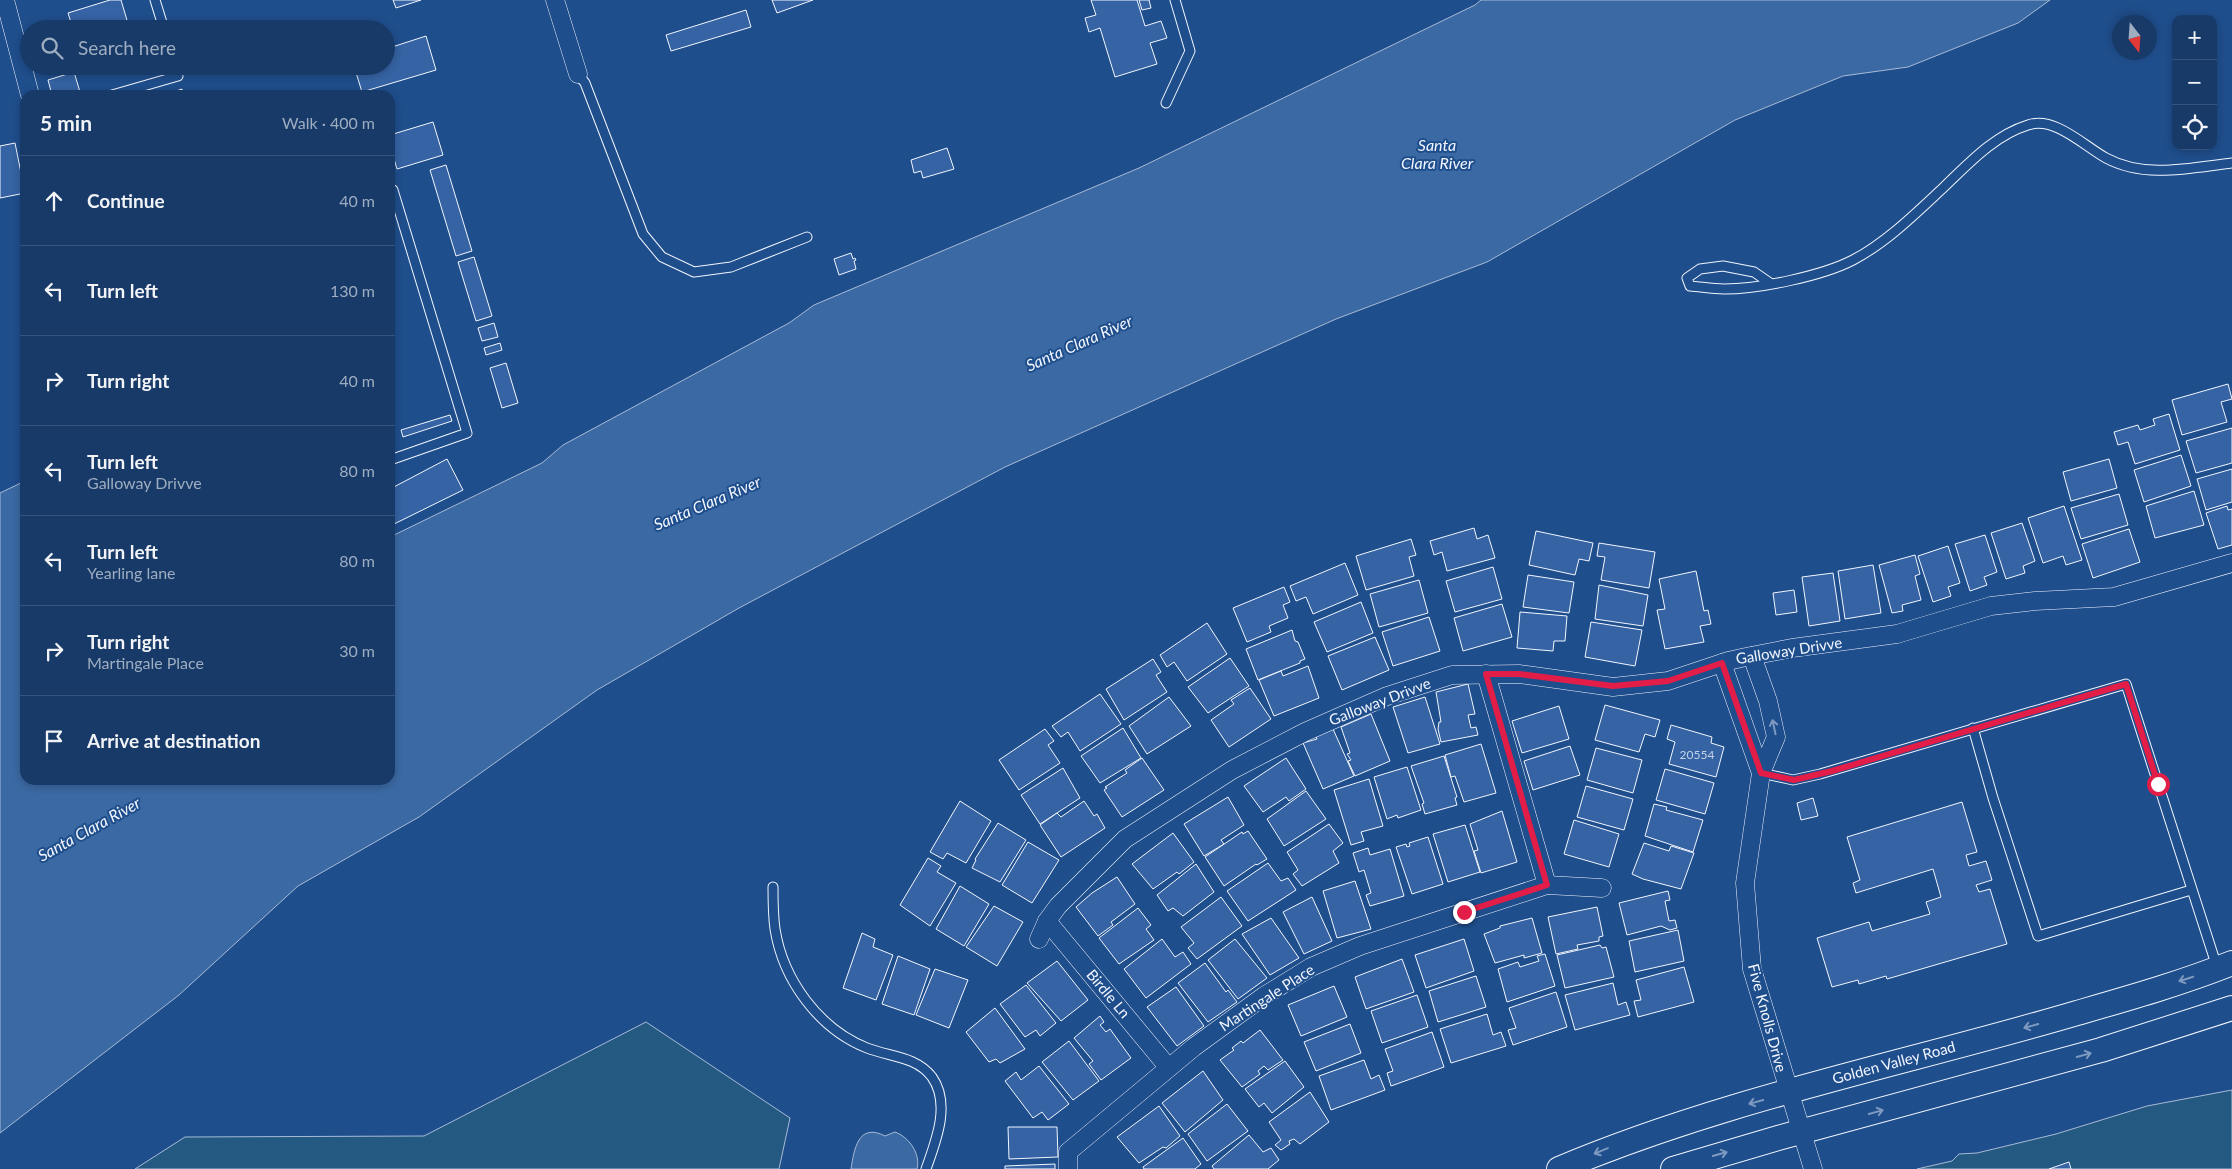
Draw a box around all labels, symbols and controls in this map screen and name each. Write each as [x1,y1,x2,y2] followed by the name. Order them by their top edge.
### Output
[2112,15,2157,60] north arrow
[2172,15,2217,150] map controls
[2172,15,2217,60] button: +
[20,20,395,75] search box
[38,34,66,62] icon: search
[78,36,176,59] text: Search here
[2172,60,2217,105] button: −
[2172,105,2217,150] button: locate
[40,110,92,135] text: 5 min
[282,113,375,132] text: Walk · 400 m
[1401,135,1474,172] water label: Santa Clara River
[40,187,68,215] icon: ahead
[87,189,165,212] text: Continue
[339,191,375,210] text: 40 m
[40,277,68,305] icon: left
[87,279,158,302] text: Turn left
[330,281,375,300] text: 130 m
[1023,310,1135,374] water label: Santa Clara River
[40,367,68,395] icon: right
[87,369,169,392] text: Turn right
[339,371,375,390] text: 40 m
[87,450,158,473] text: Turn left
[40,457,68,485] icon: left
[339,461,375,480] text: 80 m
[650,471,764,534] water label: Santa Clara River
[87,473,202,492] text: Galloway Drivve
[87,540,158,563] text: Turn left
[40,547,68,575] icon: left
[339,551,375,570] text: 80 m
[87,563,176,582] text: Yearling lane
[87,630,169,653] text: Turn right
[1734,633,1843,667] street label: Galloway Drivve
[40,637,68,665] icon: right
[339,641,375,660] text: 30 m
[87,653,204,672] text: Martingale Place
[1326,673,1433,729] street label: Galloway Drivve
[1768,720,1778,736] one-way arrow
[40,727,68,755] icon: arrive
[87,729,260,752] text: Arrive at destination
[1680,747,1714,762] house number: 20554
[2147,773,2170,796] route start
[34,792,144,865] water label: Santa Clara River
[1453,901,1476,924] route end
[1216,960,1317,1035] street label: Martingale Place
[1745,962,1791,1074] street label: Five Knolls Drive
[1083,965,1134,1021] street label: Birdle Ln
[2179,975,2194,984] one-way arrow
[2023,1022,2039,1032] one-way arrow
[1830,1037,1957,1087] street label: Golden Valley Road
[2075,1050,2091,1059] one-way arrow
[1748,1097,1764,1107] one-way arrow
[1868,1106,1884,1116] one-way arrow
[1594,1147,1609,1157] one-way arrow
[1711,1149,1727,1159] one-way arrow

